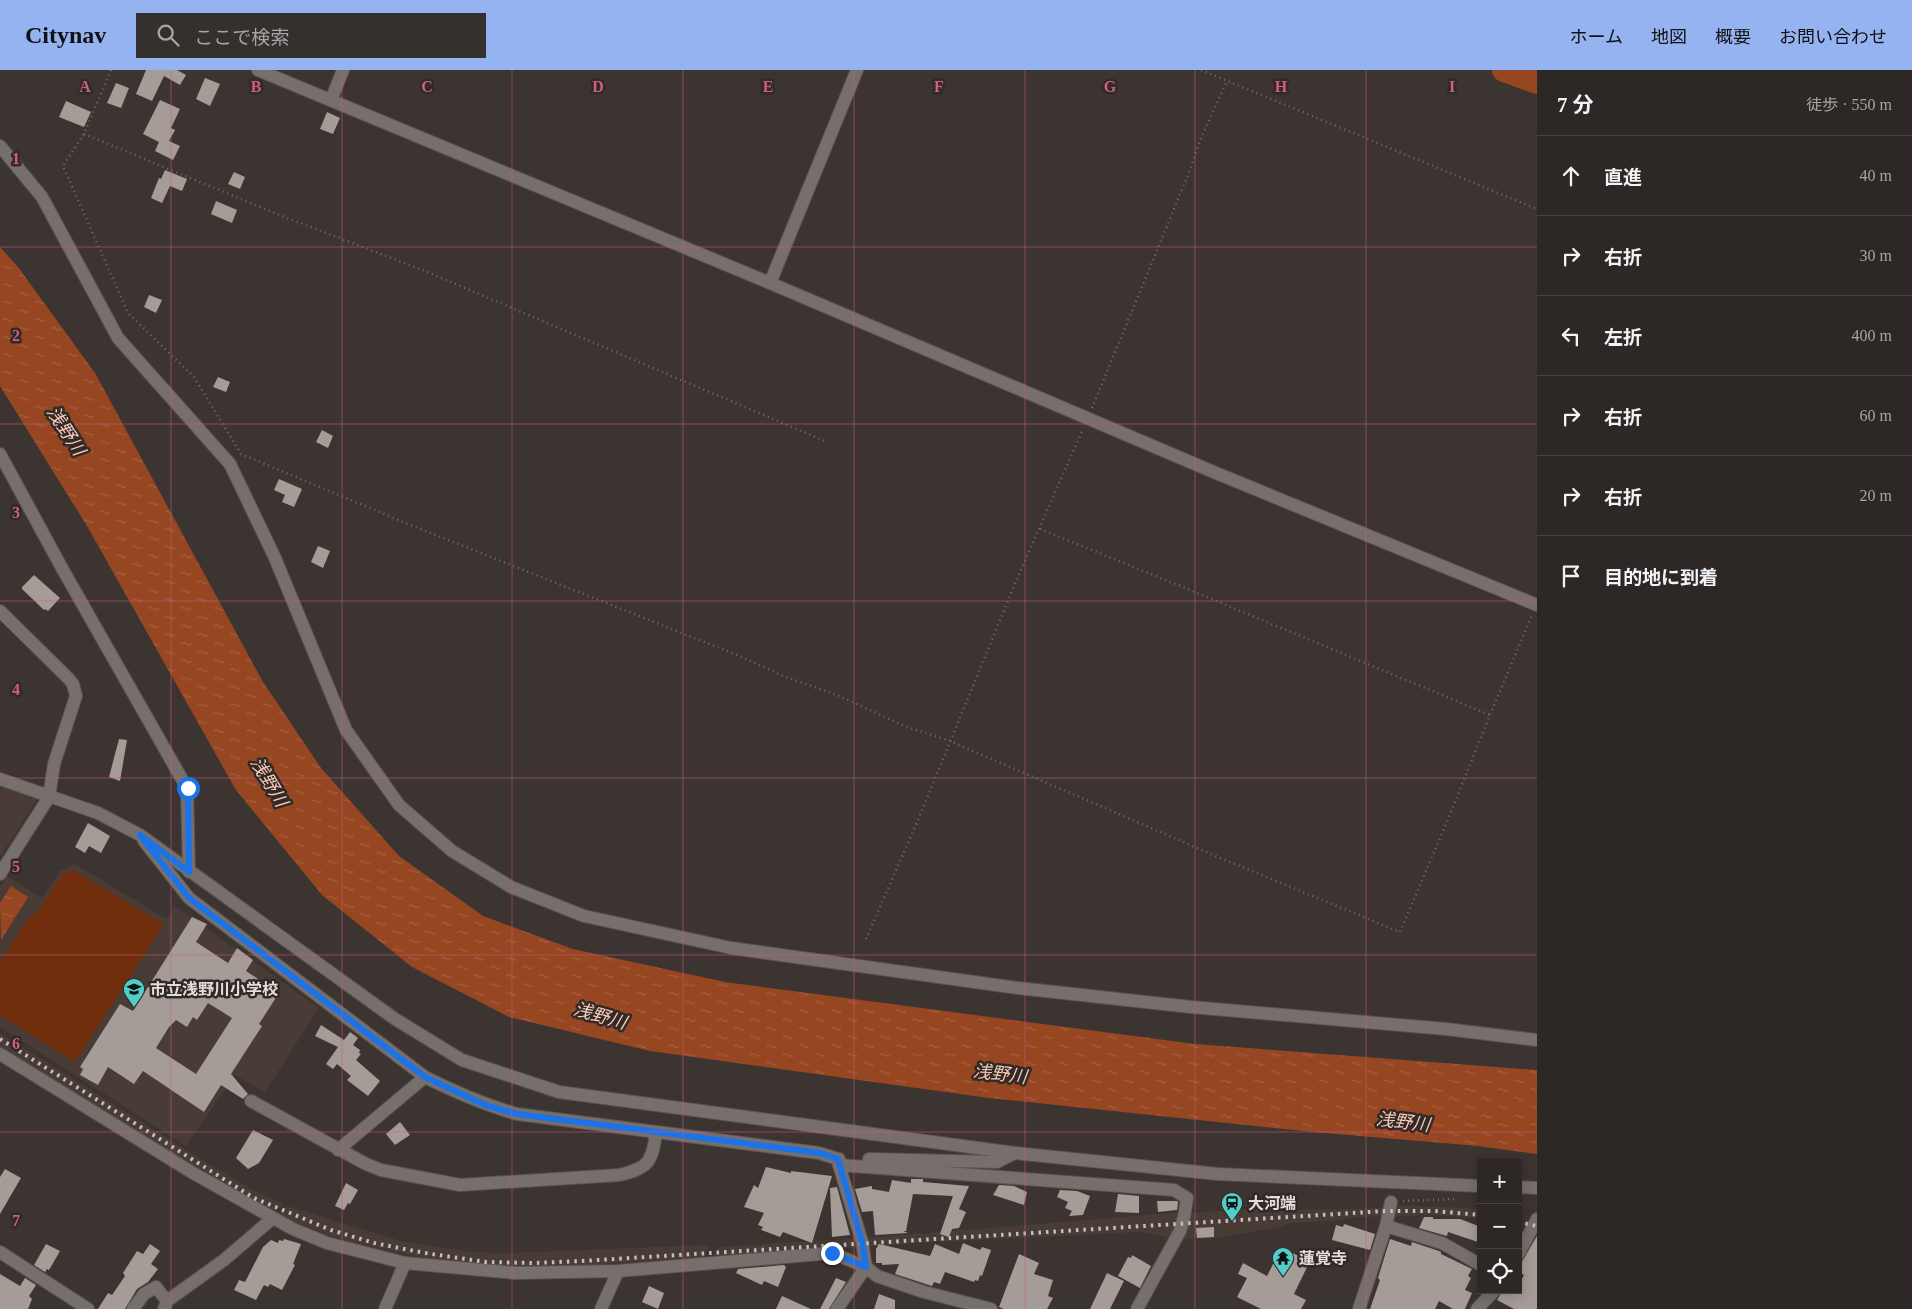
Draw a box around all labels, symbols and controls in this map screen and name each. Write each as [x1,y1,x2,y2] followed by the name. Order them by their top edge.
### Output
[136,13,486,58] search box
[154,21,182,49] icon: search
[25,22,106,48] text: Citynav
[194,27,289,48] text: ここで検索
[1570,27,1623,47] text: ホーム
[1651,27,1687,47] text: 地図
[1715,27,1751,47] text: 概要
[1779,27,1887,47] text: お問い合わせ
[79,78,91,95] text: A
[251,78,262,95] text: B
[421,78,433,95] text: C
[592,78,604,95] text: D
[763,78,773,95] text: E
[934,78,944,95] text: F
[1104,78,1117,95] text: G
[1275,78,1288,95] text: H
[1449,78,1455,95] text: I
[1557,93,1594,117] text: 7 分
[1806,96,1892,113] text: 徒歩 · 550 m
[12,150,20,167] text: 1
[1557,162,1585,190] icon: ahead
[1604,167,1642,188] text: 直進
[1860,167,1892,184] text: 40 m
[1557,242,1585,270] icon: right
[1604,247,1642,268] text: 右折
[1860,247,1892,264] text: 30 m
[1557,322,1585,350] icon: left
[12,327,20,344] text: 2
[1604,327,1642,348] text: 左折
[1852,327,1892,344] text: 400 m
[1557,402,1585,430] icon: right
[43,403,90,461] water label: 浅野川
[1604,407,1642,428] text: 右折
[1860,407,1892,424] text: 60 m
[1557,482,1585,510] icon: right
[1604,487,1642,508] text: 右折
[1860,487,1892,504] text: 20 m
[12,504,20,521] text: 3
[1557,562,1585,590] icon: arrive
[1604,567,1718,588] text: 目的地に到着
[12,681,20,698] text: 4
[247,754,293,812] water label: 浅野川
[177,777,200,800] route start
[12,858,20,875] text: 5
[122,977,146,1008] school or university icon: 市立浅野川小学校
[150,980,278,998] place label: 市立浅野川小学校
[571,999,631,1034] water label: 浅野川
[12,1035,20,1052] text: 6
[972,1061,1030,1087] water label: 浅野川
[1375,1109,1433,1135] water label: 浅野川
[1477,1159,1522,1294] map controls
[1477,1159,1522,1204] button: +
[1220,1191,1244,1222] station icon: 大河端
[1248,1195,1296,1212] place label: 大河端
[1477,1204,1522,1249] button: −
[12,1212,20,1229] text: 7
[821,1242,844,1265] route end
[1271,1246,1295,1277] temple icon: 蓮覚寺
[1477,1249,1522,1294] button: locate
[1299,1250,1347,1267] place label: 蓮覚寺

